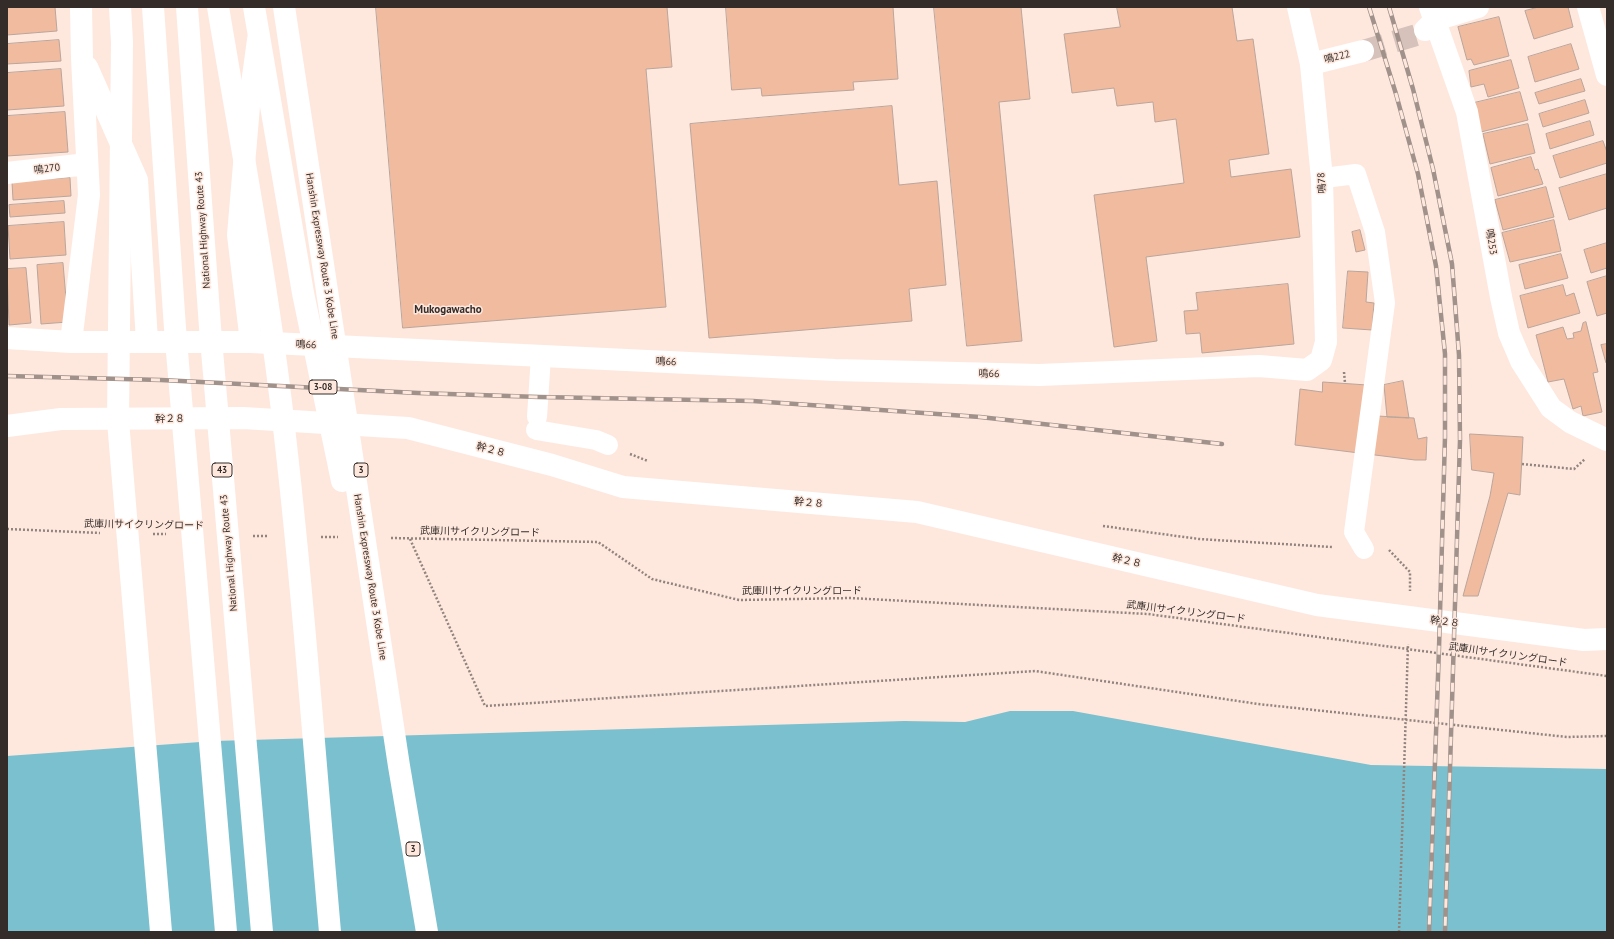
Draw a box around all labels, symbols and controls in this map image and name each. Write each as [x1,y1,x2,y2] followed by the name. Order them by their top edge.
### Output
[1323,48,1351,66] street label: 鳴222
[33,161,61,177] street label: 鳴270
[193,171,213,289] street label: National Highway Route 43
[303,172,341,340] street label: Hanshin Expressway Route 3 Kobe Line
[1315,172,1329,194] street label: 鳴78
[1483,228,1499,256] street label: 鳴253
[414,303,482,317] district label: Mukogawacho
[295,338,317,352] street label: 鳴66
[655,355,677,369] street label: 鳴66
[978,368,1000,380] street label: 鳴66
[309,380,337,394] road number: 3-08
[155,413,185,425] street label: 幹２８
[475,440,507,460] street label: 幹２８
[212,463,232,477] road number: 43
[354,463,368,477] road number: 3
[351,493,389,661] street label: Hanshin Expressway Route 3 Kobe Line
[218,494,240,612] street label: National Highway Route 43
[794,496,824,510] street label: 幹２８
[84,518,204,532] street label: 武庫川サイクリングロード
[420,525,540,539] street label: 武庫川サイクリングロード
[1111,552,1143,570] street label: 幹２８
[742,585,862,597] street label: 武庫川サイクリングロード
[1126,599,1246,625] street label: 武庫川サイクリングロード
[1429,614,1461,630] street label: 幹２８
[1448,641,1568,669] street label: 武庫川サイクリングロード
[406,842,420,856] road number: 3

